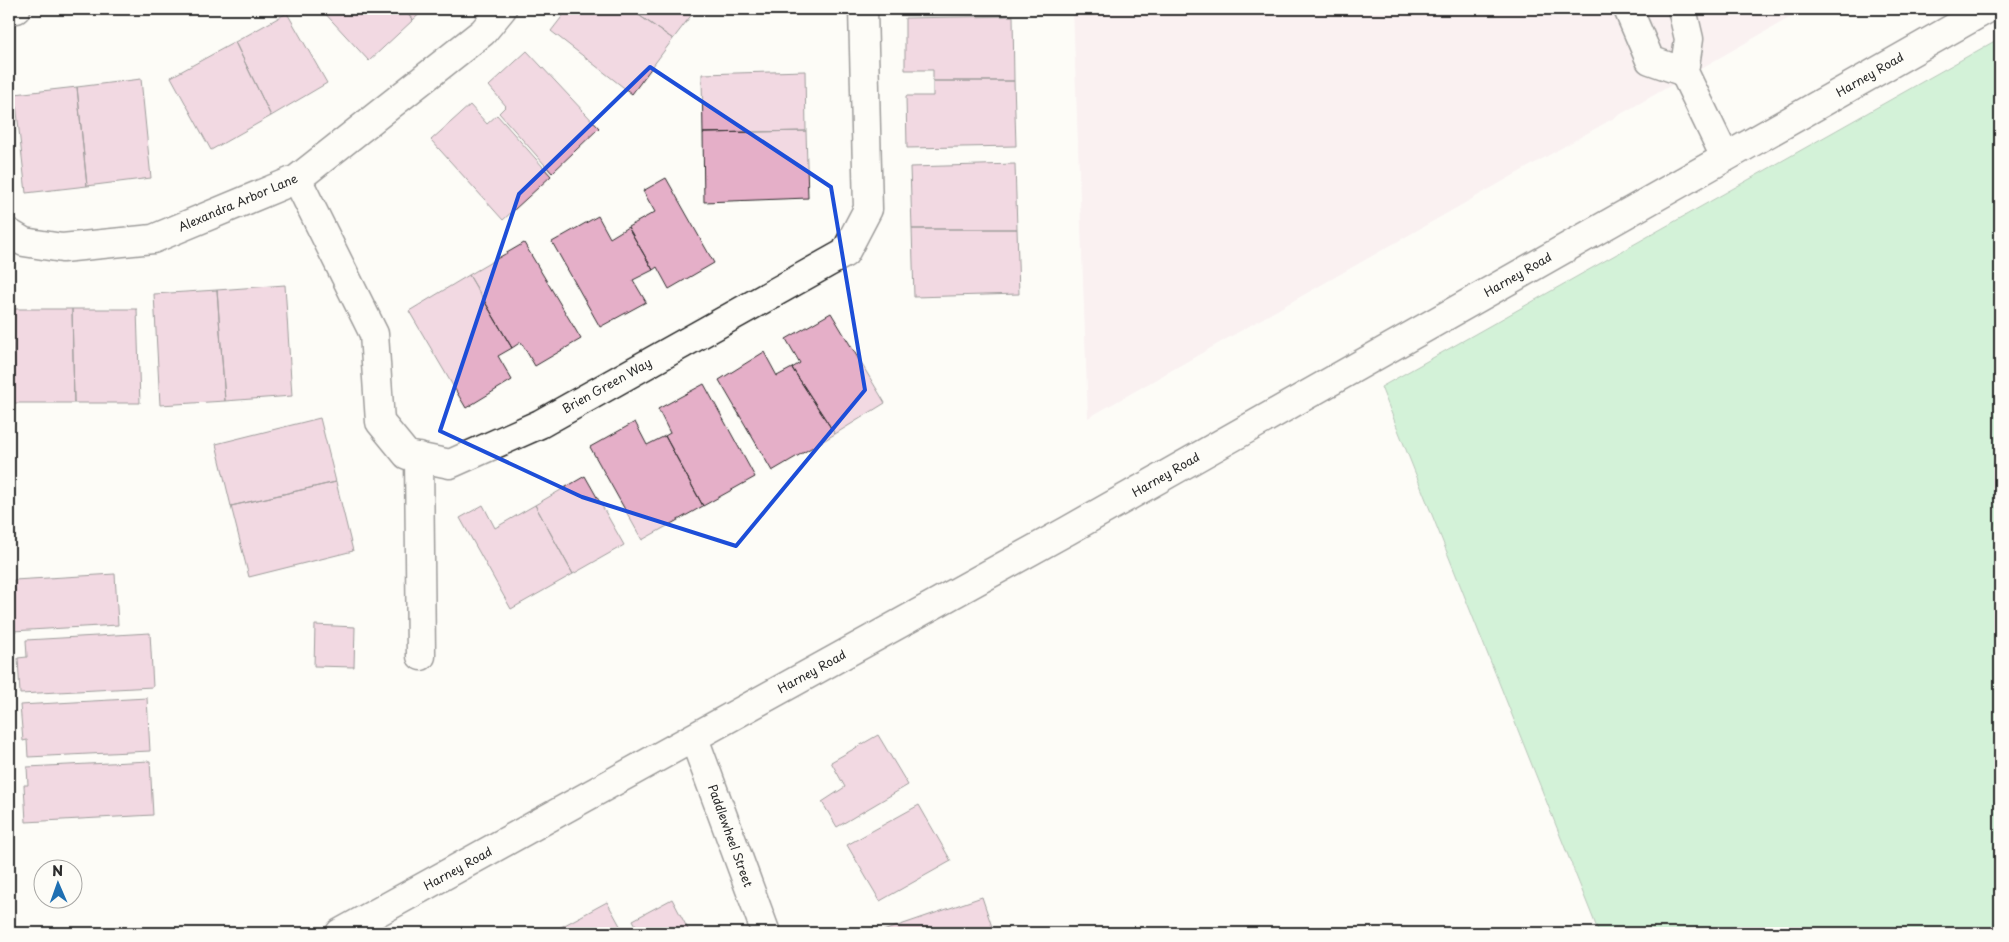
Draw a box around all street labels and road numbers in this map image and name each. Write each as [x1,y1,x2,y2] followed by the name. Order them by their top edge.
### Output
[1832,47,1907,101] street label: Harney Road
[175,169,300,235] street label: Alexandra Arbor Lane
[1480,247,1555,301] street label: Harney Road
[558,353,655,417] street label: Brien Green Way
[1128,447,1203,501] street label: Harney Road
[774,645,849,697] street label: Harney Road
[704,782,758,890] street label: Paddlewheel Street
[420,842,495,894] street label: Harney Road

